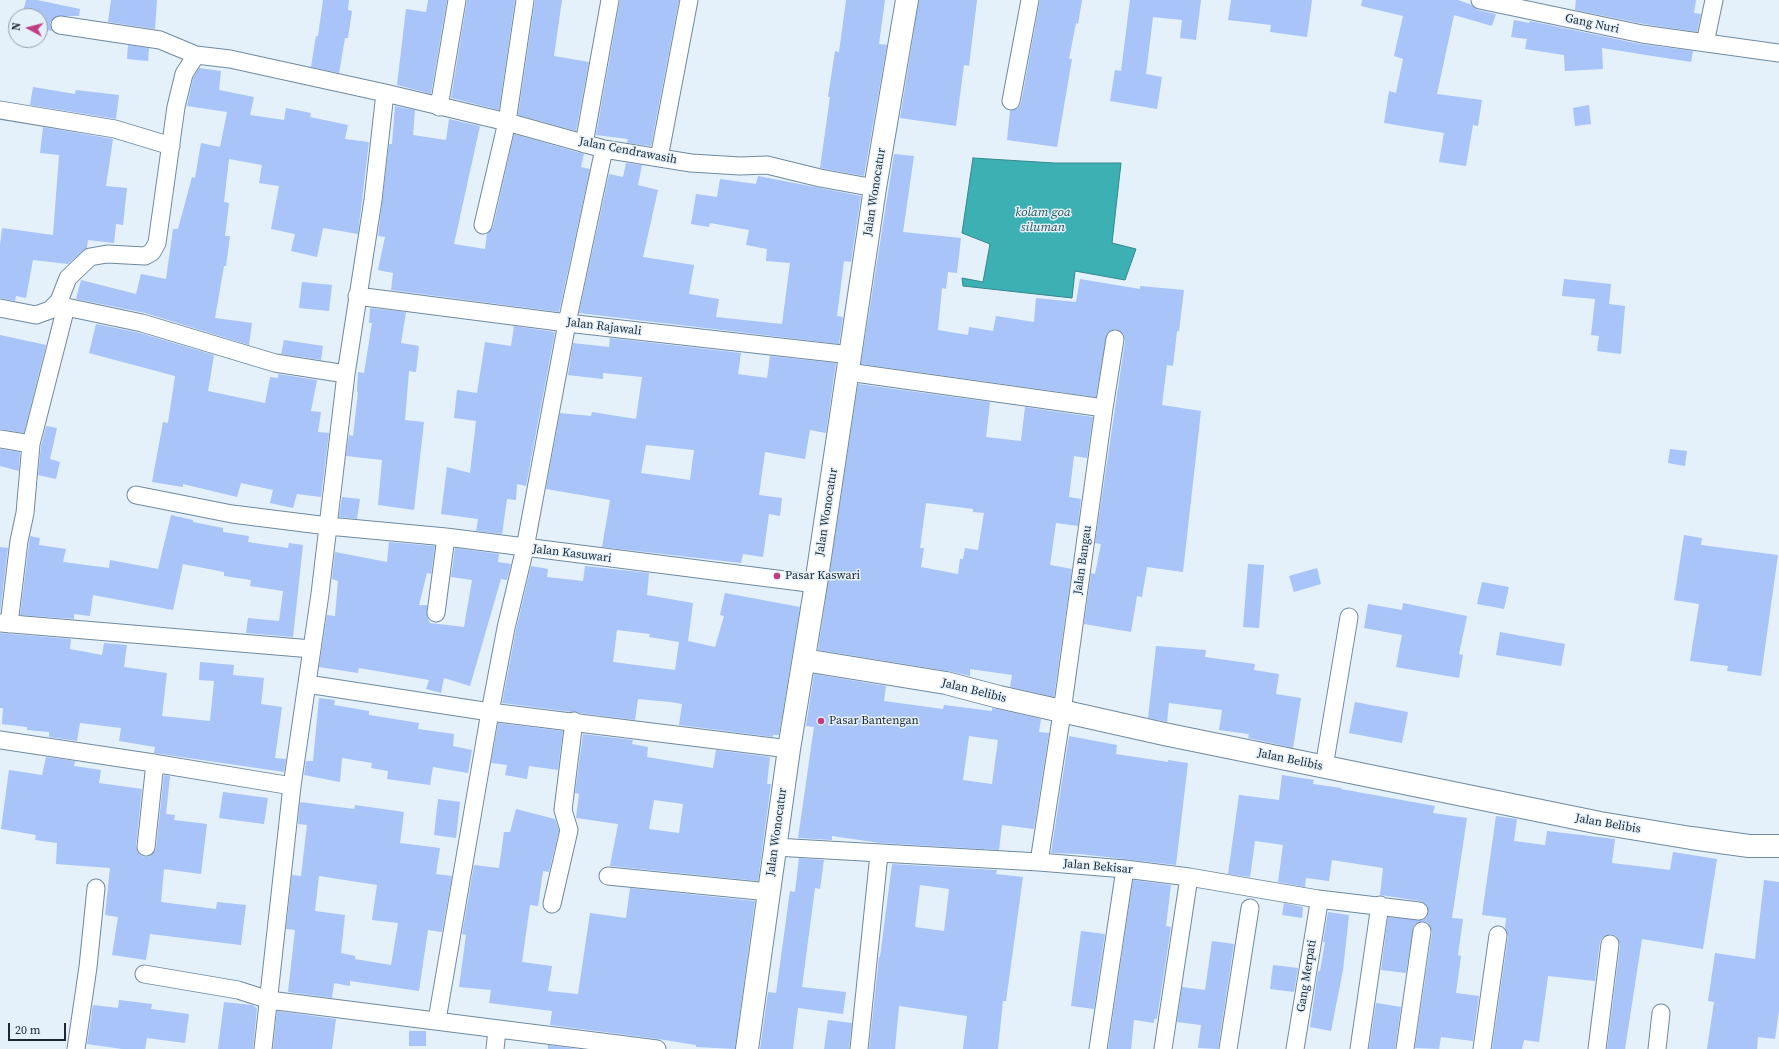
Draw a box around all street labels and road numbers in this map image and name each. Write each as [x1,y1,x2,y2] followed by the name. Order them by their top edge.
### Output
[1564,11,1620,37] street label: Gang Nuri
[578,134,678,168] street label: Jalan Cendrawasih
[861,147,889,237] street label: Jalan Wonocatur
[566,315,642,339] street label: Jalan Rajawali
[813,467,841,557] street label: Jalan Wonocatur
[1071,524,1095,596] street label: Jalan Bangau
[532,542,612,566] street label: Jalan Kasuwari
[940,676,1008,706] street label: Jalan Belibis
[1256,746,1324,774] street label: Jalan Belibis
[764,787,790,877] street label: Jalan Wonocatur
[1574,811,1642,837] street label: Jalan Belibis
[1063,857,1133,877] street label: Jalan Bekisar
[1294,939,1320,1013] street label: Gang Merpati

